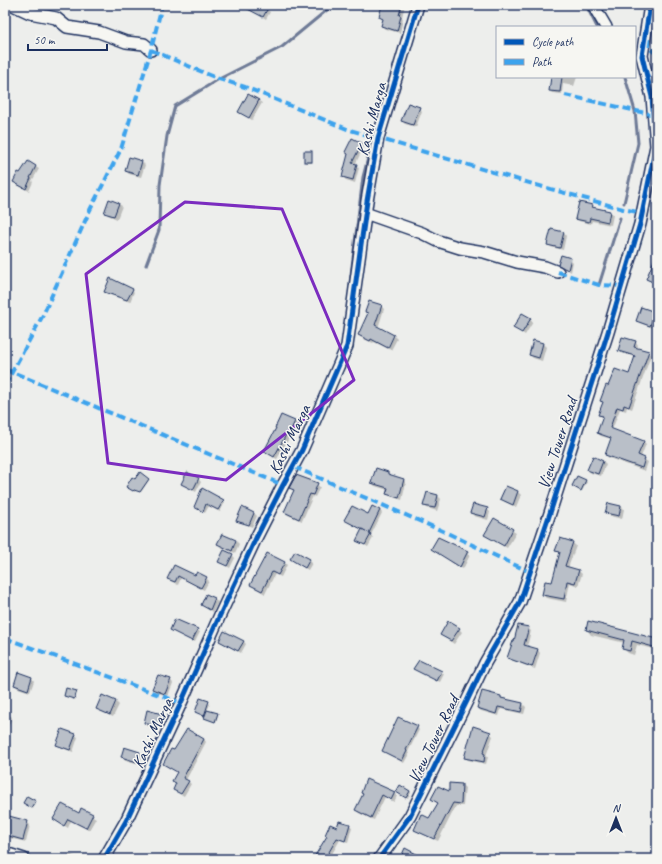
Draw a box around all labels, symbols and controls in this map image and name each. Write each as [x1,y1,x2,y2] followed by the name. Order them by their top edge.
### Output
[28,26,107,52] scale bar
[496,26,636,78] legend
[34,32,56,48] text: 50 m
[532,34,574,50] text: Cycle path
[532,54,552,70] text: Path
[352,79,392,158] street label: Kashi Marga
[533,393,583,491] street label: View Tower Road
[264,400,316,477] street label: Kashi Marga
[403,690,465,786] street label: View Tower Road
[127,693,178,772] street label: Kashi Marga
[596,798,636,838] north arrow
[613,801,622,815] text: N

